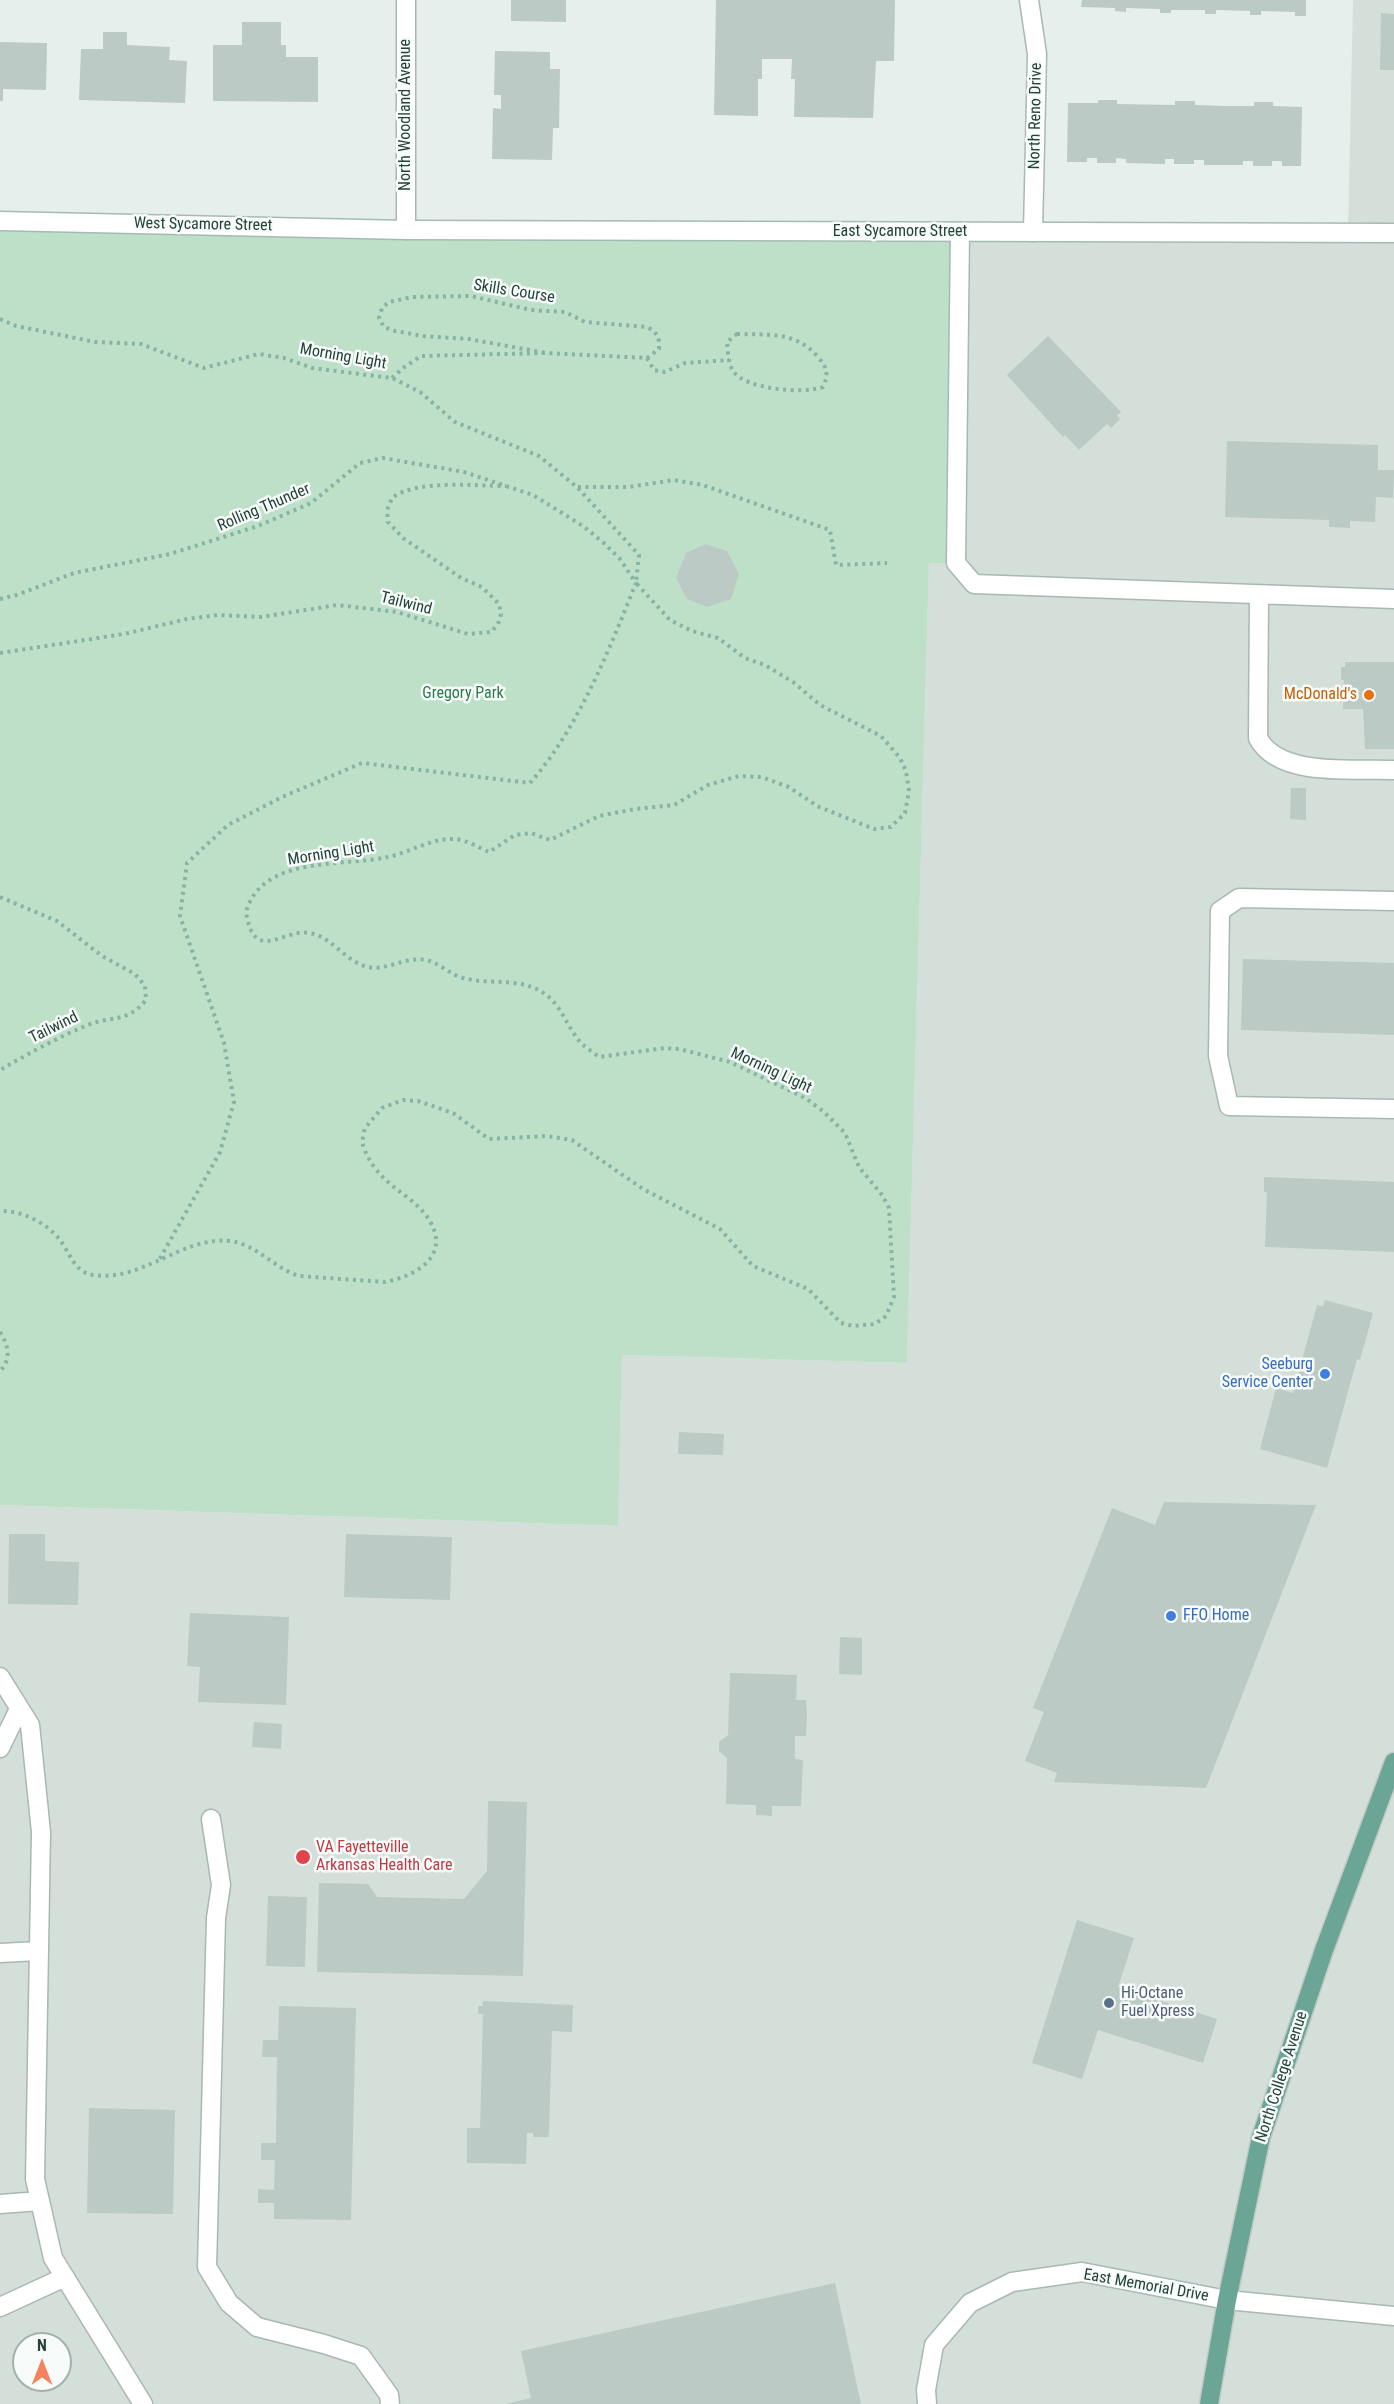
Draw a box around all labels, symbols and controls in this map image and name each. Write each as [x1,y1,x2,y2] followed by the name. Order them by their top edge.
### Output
[396,39,416,191] street label: North Woodland Avenue
[1025,62,1047,170] street label: North Reno Drive
[134,214,272,236] street label: West Sycamore Street
[833,222,967,242] street label: East Sycamore Street
[472,276,556,308] street label: Skills Course
[298,340,388,374] street label: Morning Light
[215,480,313,536] street label: Rolling Thunder
[378,588,434,620] street label: Tailwind
[422,684,504,704] park label: Gregory Park
[1284,685,1357,705] place label: McDonald's
[1362,688,1376,702] marker: McDonald's
[286,838,376,870] street label: Morning Light
[26,1008,82,1048] street label: Tailwind
[727,1044,815,1098] street label: Morning Light
[1222,1355,1313,1393] place label: Seeburg Service Center
[1318,1367,1332,1381] marker: Seeburg Service Center
[1183,1606,1249,1626] place label: FFO Home
[1164,1609,1178,1623] marker: FFO Home
[316,1838,453,1876] place label: VA Fayetteville Arkansas Health Care
[294,1848,312,1866] marker: VA Fayetteville Arkansas Health Care
[1121,1984,1195,2022] place label: Hi-Octane Fuel Xpress
[1102,1996,1116,2010] marker: Hi-Octane Fuel Xpress
[1252,2009,1312,2145] street label: North College Avenue
[1082,2266,1210,2306] street label: East Memorial Drive
[12,2332,72,2392] north arrow
[37,2336,47,2355] text: N

